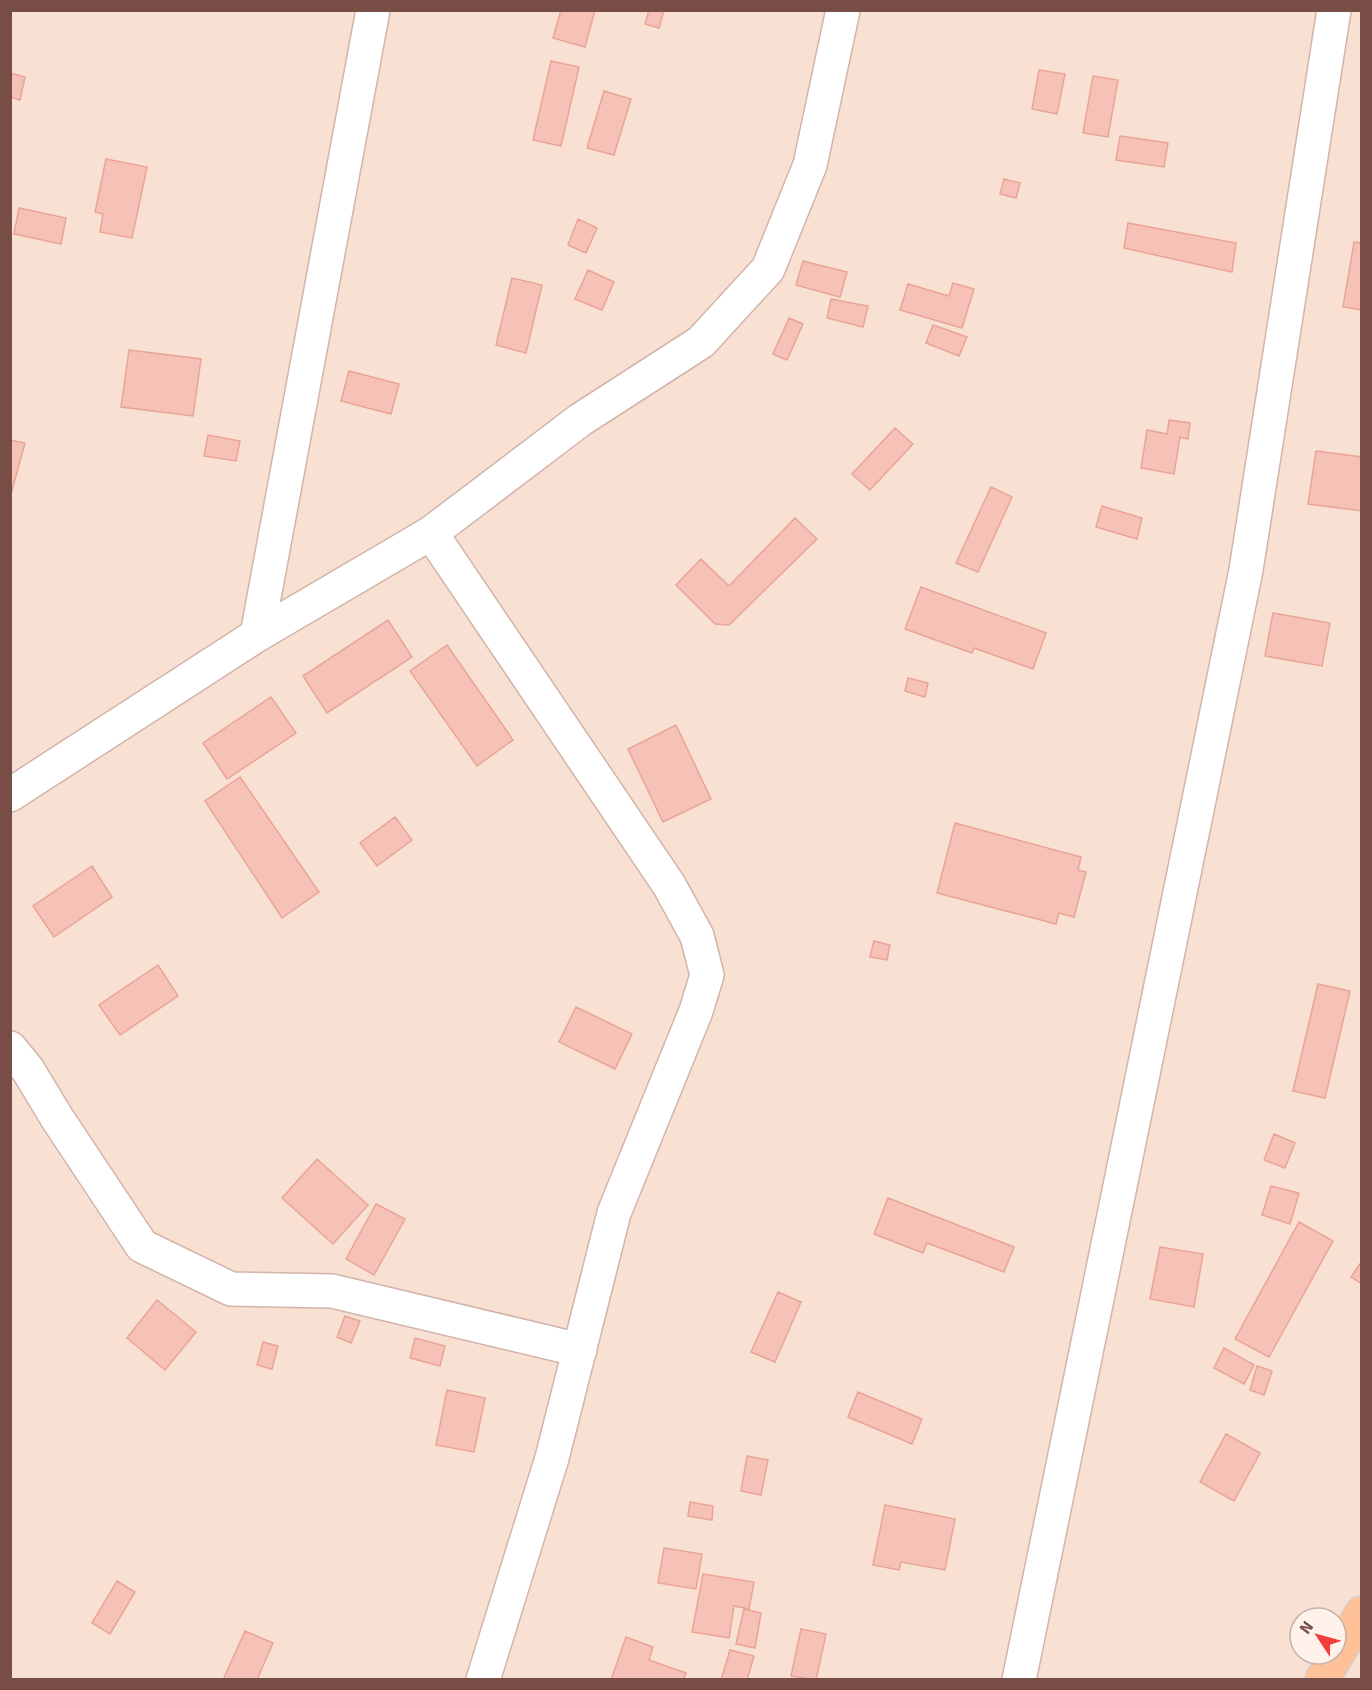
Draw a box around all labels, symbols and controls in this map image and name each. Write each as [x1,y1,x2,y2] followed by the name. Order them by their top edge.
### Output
[1288,1606,1348,1666] north arrow
[1295,1617,1318,1638] text: N

